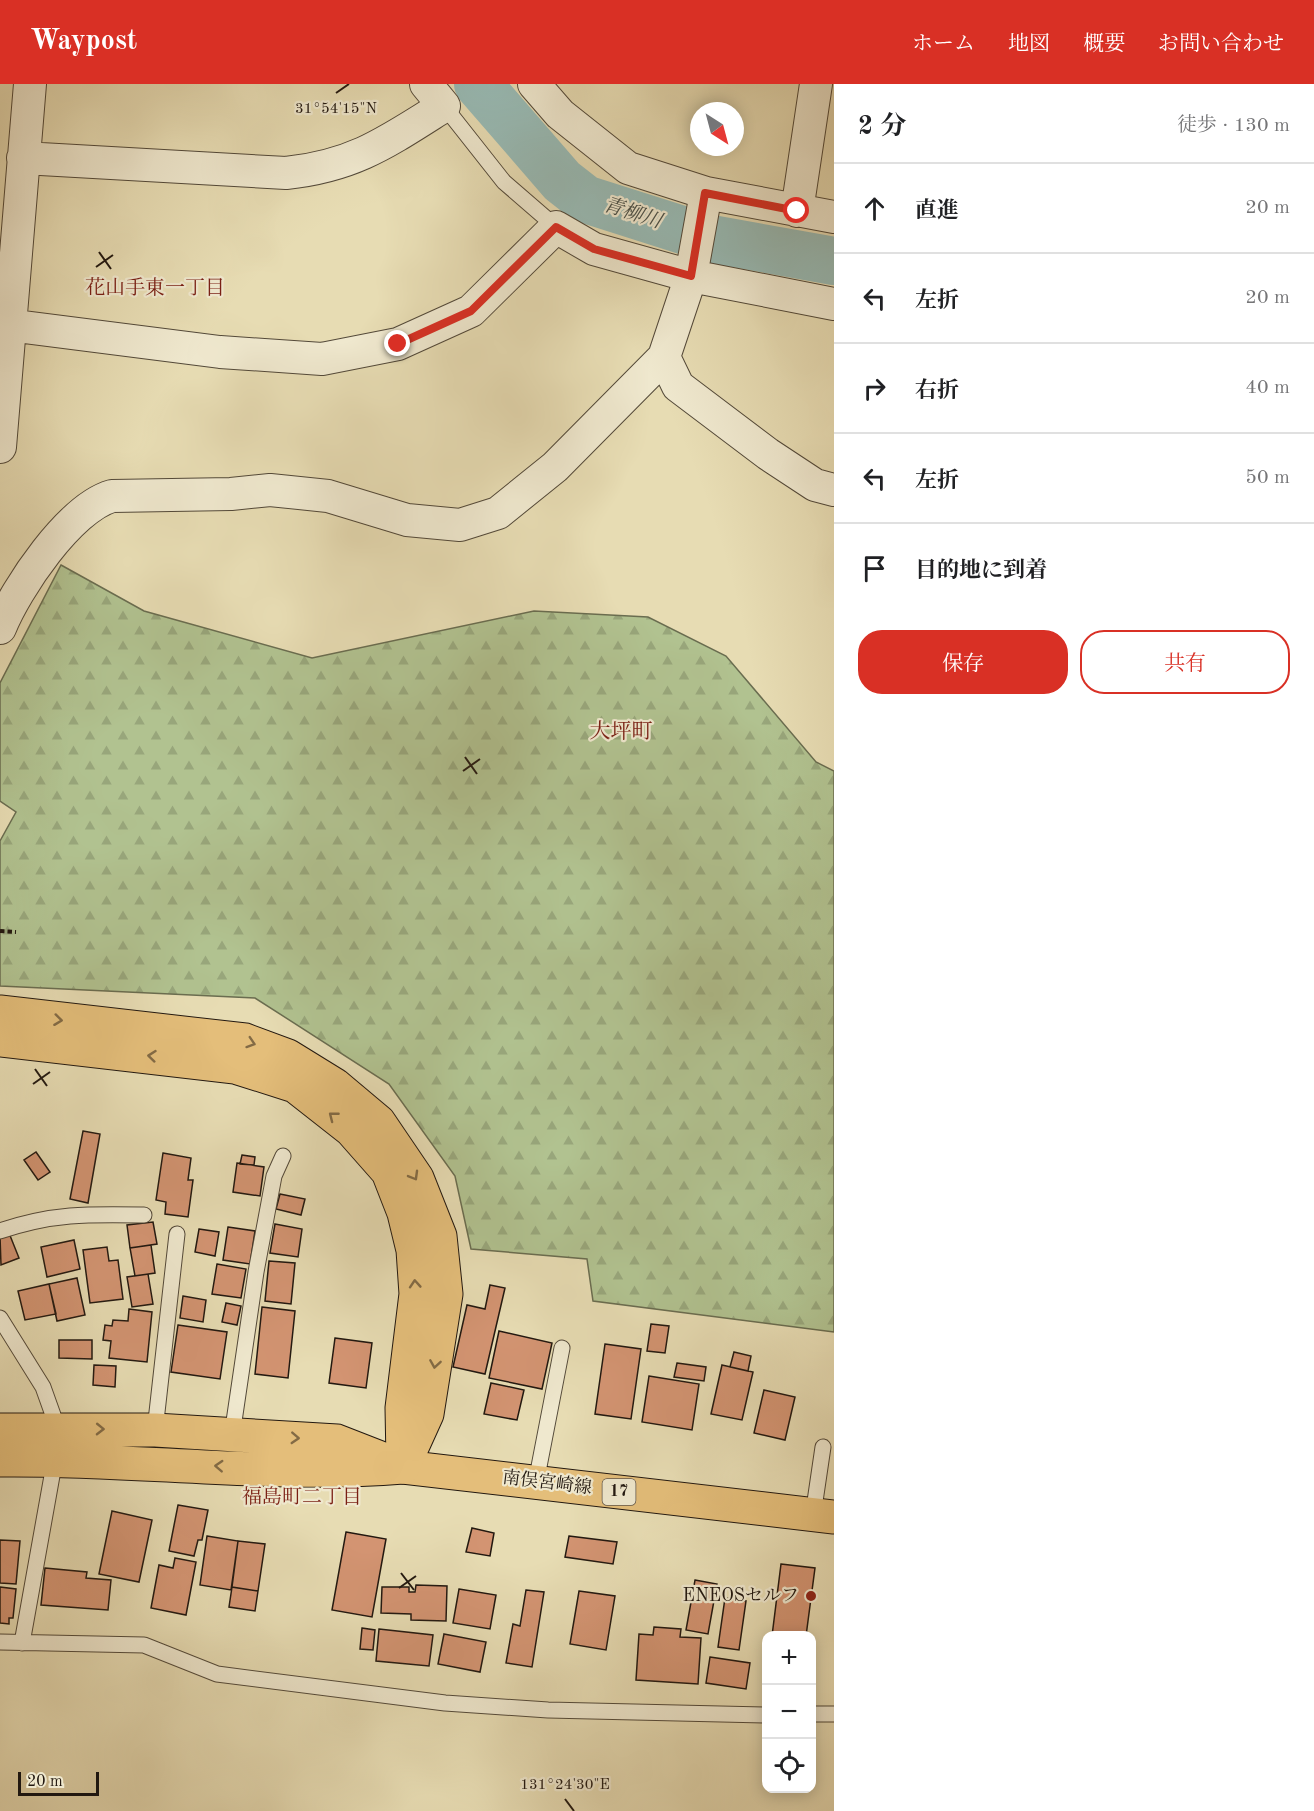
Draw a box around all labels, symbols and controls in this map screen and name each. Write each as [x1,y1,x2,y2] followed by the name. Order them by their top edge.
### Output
[30,28,137,56] text: Waypost
[912,34,975,55] text: ホーム
[1008,34,1050,55] text: 地図
[1083,34,1125,55] text: 概要
[1158,34,1284,55] text: お問い合わせ
[295,102,377,117] text: 31°54'15"N
[690,102,744,156] north arrow
[858,114,906,140] text: 2 分
[1177,116,1290,136] text: 徒歩 · 130 m
[858,192,891,225] icon: ahead
[600,193,666,233] water label: 青柳川
[783,197,809,223] route start
[1245,198,1290,218] text: 20 m
[915,200,959,222] text: 直進
[85,277,225,299] district label: 花山手東一丁目
[858,282,891,315] icon: left
[1245,288,1290,308] text: 20 m
[915,290,959,312] text: 左折
[384,330,410,356] route end
[858,372,891,405] icon: right
[1245,378,1290,398] text: 40 m
[915,380,959,402] text: 右折
[858,462,891,495] icon: left
[1245,468,1290,488] text: 50 m
[915,470,959,492] text: 左折
[858,552,891,585] icon: arrive
[915,560,1047,582] text: 目的地に到着
[858,630,1068,694] button: 保存
[1080,630,1290,694] button: 共有
[590,720,653,743] district label: 大坪町
[53,1013,63,1025] one-way arrow
[245,1036,256,1048] one-way arrow
[147,1050,157,1063] one-way arrow
[329,1112,340,1123] one-way arrow
[407,1170,418,1180] one-way arrow
[409,1279,422,1288] one-way arrow
[429,1360,441,1369] one-way arrow
[96,1423,105,1436] one-way arrow
[291,1432,300,1445] one-way arrow
[214,1459,223,1472] one-way arrow
[501,1467,593,1497] street label: 南俣宮崎線
[602,1479,636,1505] road number: 17
[242,1486,362,1508] district label: 福島町二丁目
[683,1587,799,1605] place label: ENEOSセルフ
[804,1589,818,1603] marker: ENEOSセルフ
[762,1631,816,1793] map controls
[762,1631,816,1685] button: +
[762,1685,816,1739] button: −
[762,1739,816,1793] button: locate
[18,1769,99,1796] scale bar
[27,1774,63,1790] text: 20 m
[520,1778,610,1793] text: 131°24'30"E

